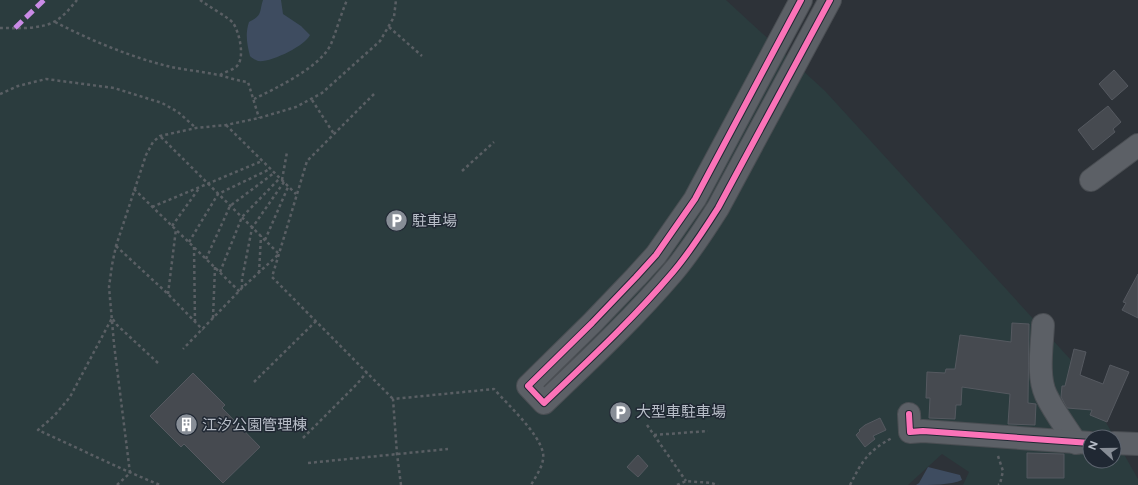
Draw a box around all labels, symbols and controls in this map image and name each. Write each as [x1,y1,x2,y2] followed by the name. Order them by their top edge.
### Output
[384,208,410,234] parking icon: 駐車場
[412,212,457,230] place label: 駐車場
[607,399,633,425] parking icon: 大型車駐車場
[636,403,726,421] place label: 大型車駐車場
[173,412,199,438] building icon: 江汐公園管理棟
[202,416,307,434] place label: 江汐公園管理棟
[1082,429,1122,469] north arrow
[1086,439,1101,452] text: N

